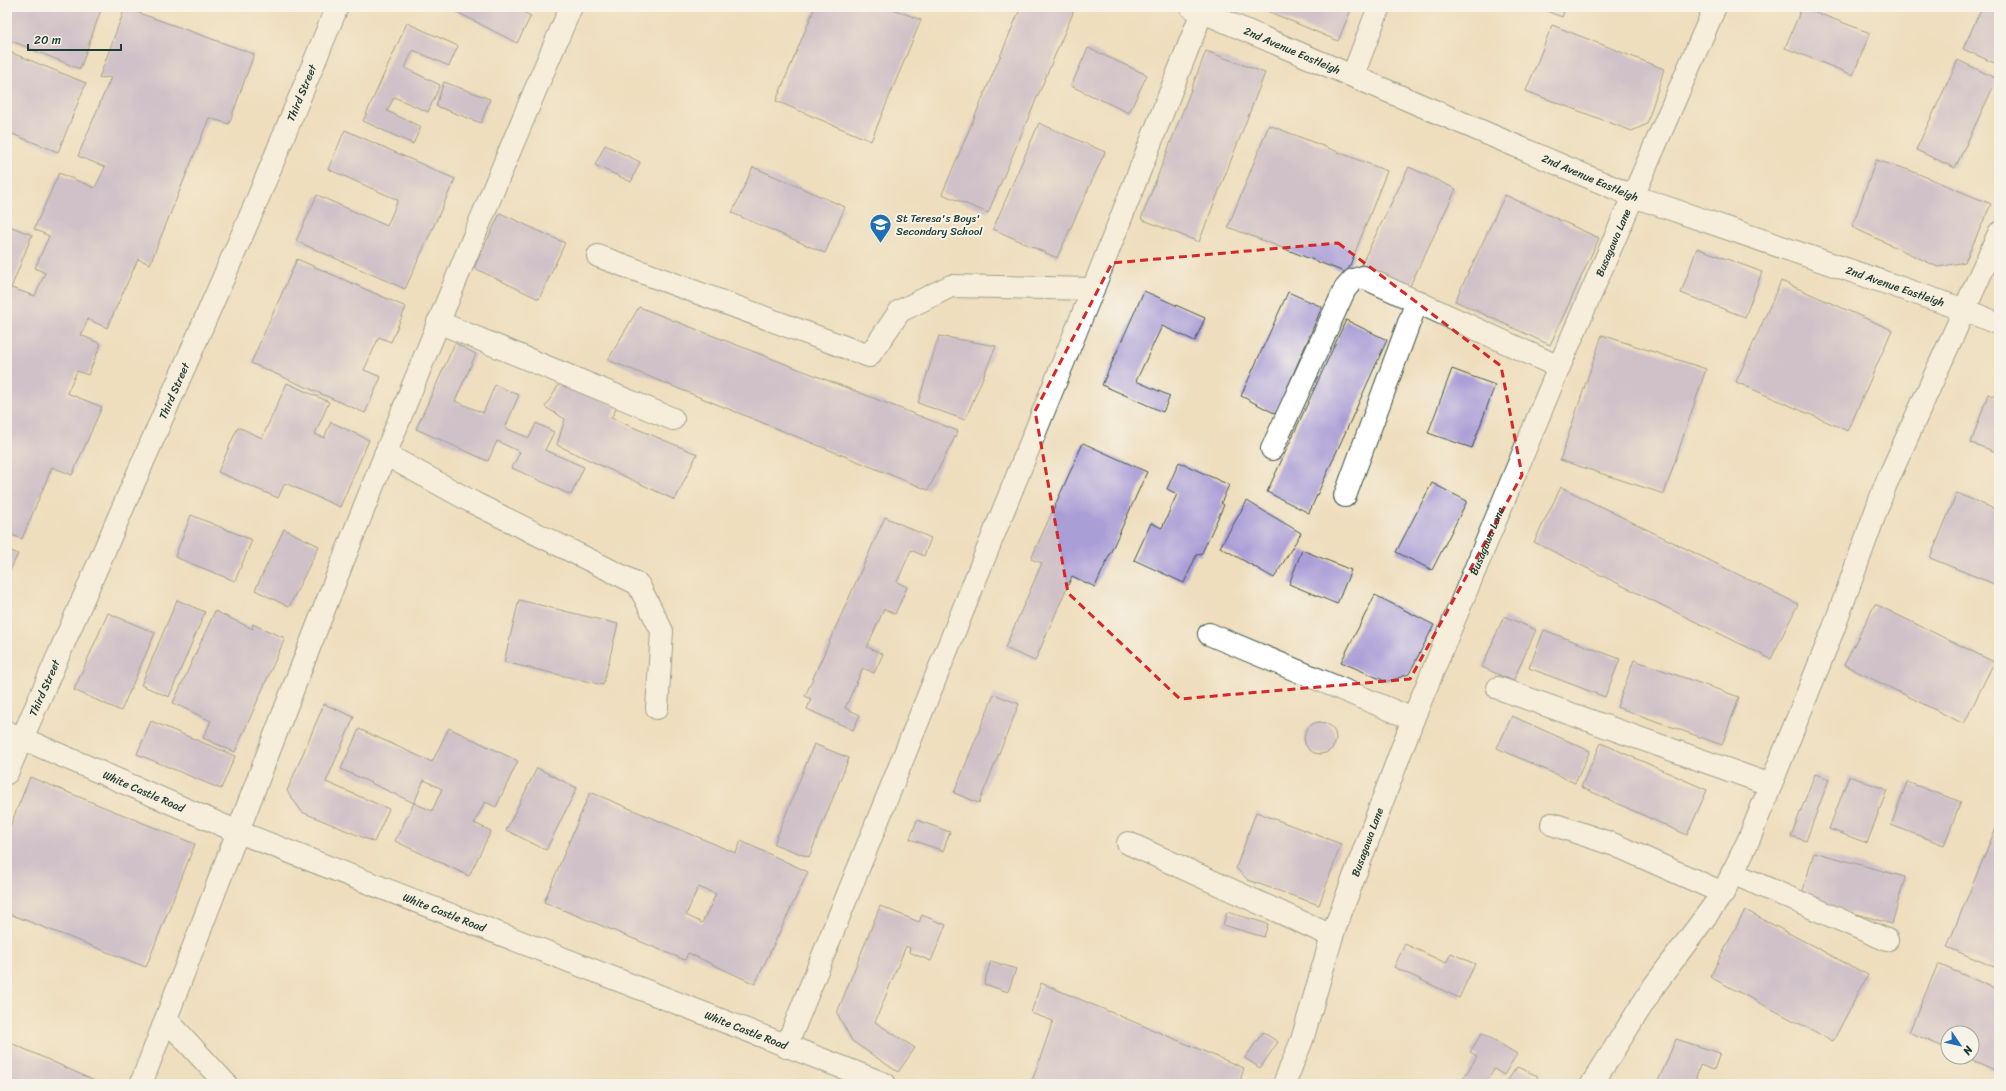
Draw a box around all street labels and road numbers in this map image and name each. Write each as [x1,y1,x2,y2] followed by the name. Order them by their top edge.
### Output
[1241,21,1344,79] street label: 2nd Avenue Eastleigh
[281,61,322,124] street label: Third Street
[1539,149,1641,207] street label: 2nd Avenue Eastleigh
[1590,205,1636,280] street label: Busagawa Lane
[1843,260,1947,312] street label: 2nd Avenue Eastleigh
[153,359,195,422] street label: Third Street
[1464,503,1510,578] street label: Busagawa Lane
[23,656,65,719] street label: Third Street
[100,765,189,818] street label: White Castle Road
[1345,804,1389,879] street label: Busagawa Lane
[400,887,490,937] street label: White Castle Road
[702,1005,792,1055] street label: White Castle Road

